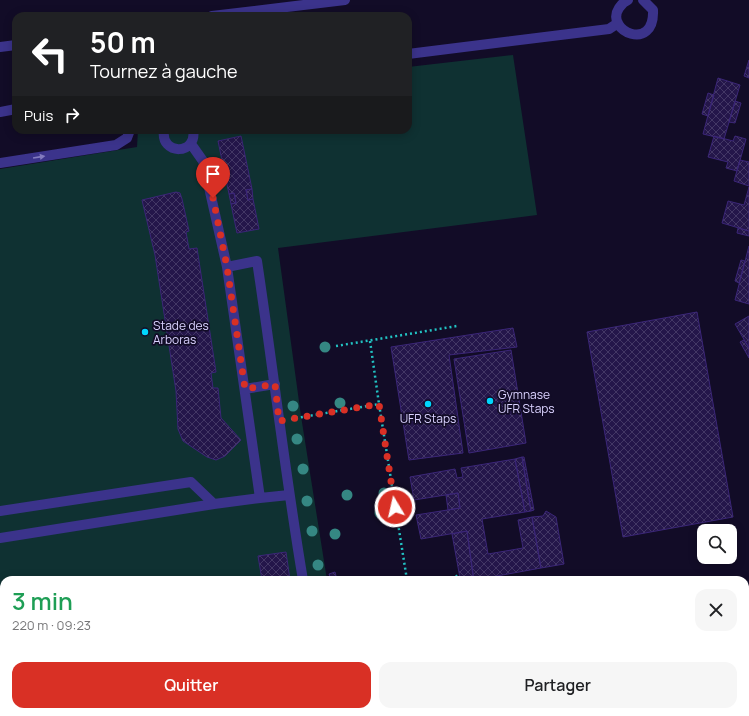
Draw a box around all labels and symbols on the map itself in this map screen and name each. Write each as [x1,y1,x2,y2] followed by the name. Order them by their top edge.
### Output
[32,154,45,160] one-way arrow
[196,157,230,198] pin
[153,317,209,348] place label: Stade des Arboras
[140,327,150,337] marker: Stade des Arboras
[498,386,555,417] place label: Gymnase UFR Staps
[485,396,495,406] marker: Gymnase UFR Staps
[423,399,433,409] marker: UFR Staps
[400,410,456,427] place label: UFR Staps
[374,486,416,528] position arrow

